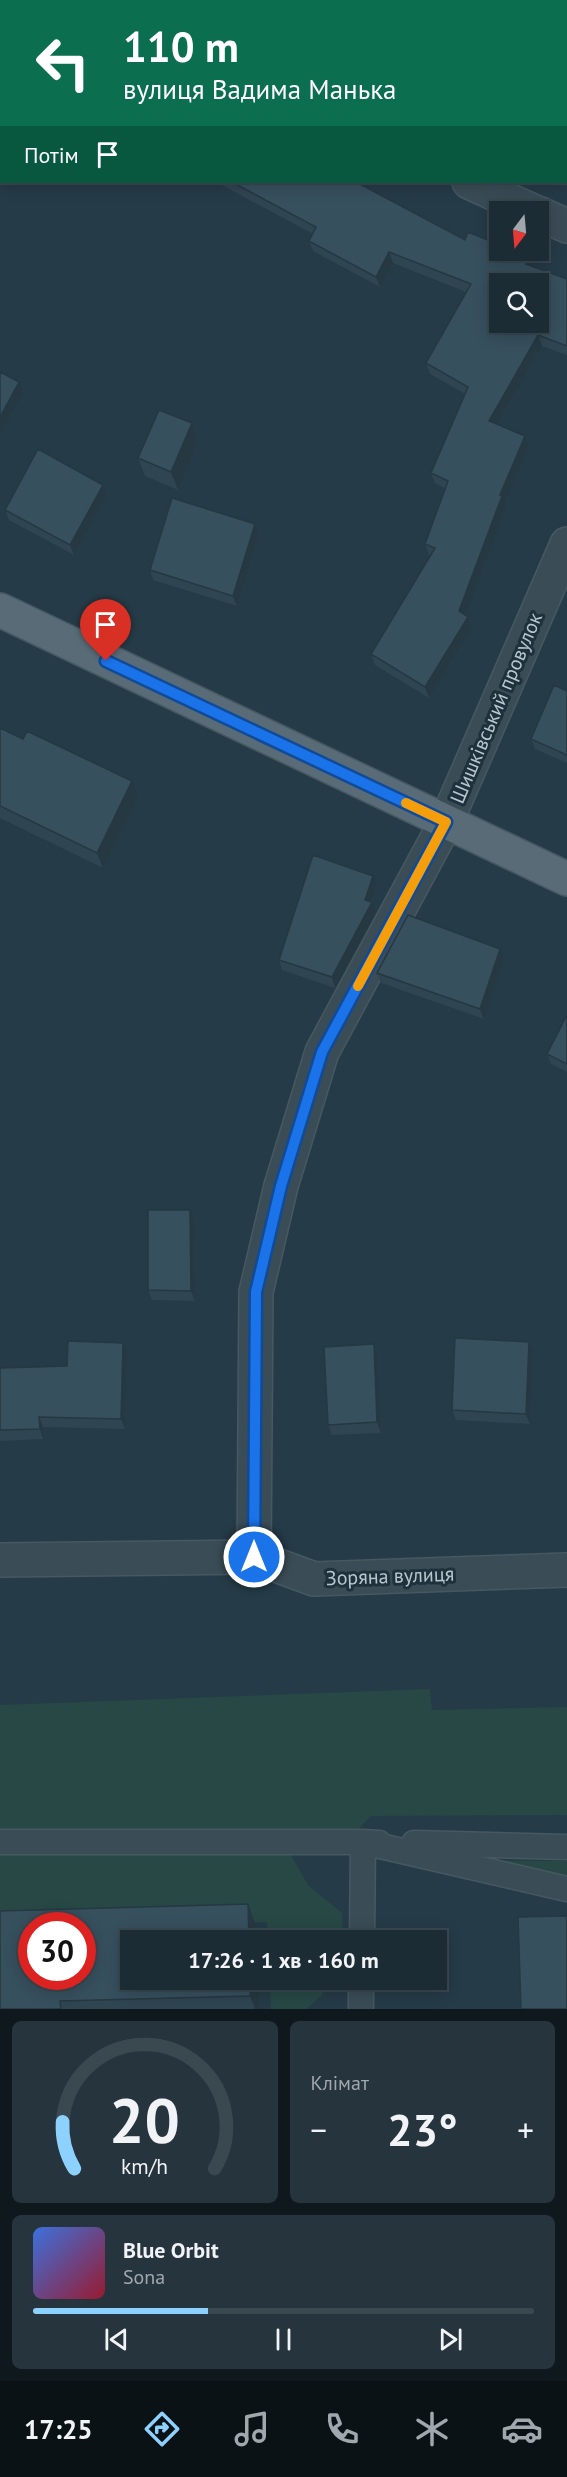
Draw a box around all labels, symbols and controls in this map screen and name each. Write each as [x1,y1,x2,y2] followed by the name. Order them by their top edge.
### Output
[123,19,239,74] text: 110 m
[24,24,102,102] icon: left
[123,72,397,106] text: вулиця Вадима Манька
[91,138,124,171] icon: arrive
[24,141,79,169] text: Потім
[489,201,549,261] north arrow
[489,201,549,333] map controls
[489,273,549,333] button: search
[80,599,131,661] pin
[89,608,122,641] icon: arrive
[444,608,548,807] street label: Шишківський провулок
[222,1525,286,1589] position arrow
[325,1561,455,1591] street label: Зоряна вулиця
[18,1912,96,1990] speed limit sign: 30
[188,1946,379,1974] text: 17:26 · 1 хв · 160 m
[311,2070,369,2096] text: Клімат
[109,2079,180,2160] text: 20
[387,2100,458,2158] text: 23°
[311,2108,327,2151] text: −
[517,2108,534,2151] text: +
[121,2152,168,2180] text: km/h
[123,2236,219,2264] text: Blue Orbit
[123,2264,165,2290] text: Sona
[100,2323,133,2356] icon: previous
[267,2323,300,2356] icon: pause
[434,2323,467,2356] icon: next
[141,2408,183,2450] icon: directions
[231,2408,273,2450] icon: music
[321,2408,363,2450] icon: phone
[411,2408,453,2450] icon: climate
[501,2408,543,2450] icon: car
[24,2412,93,2446] text: 17:25

